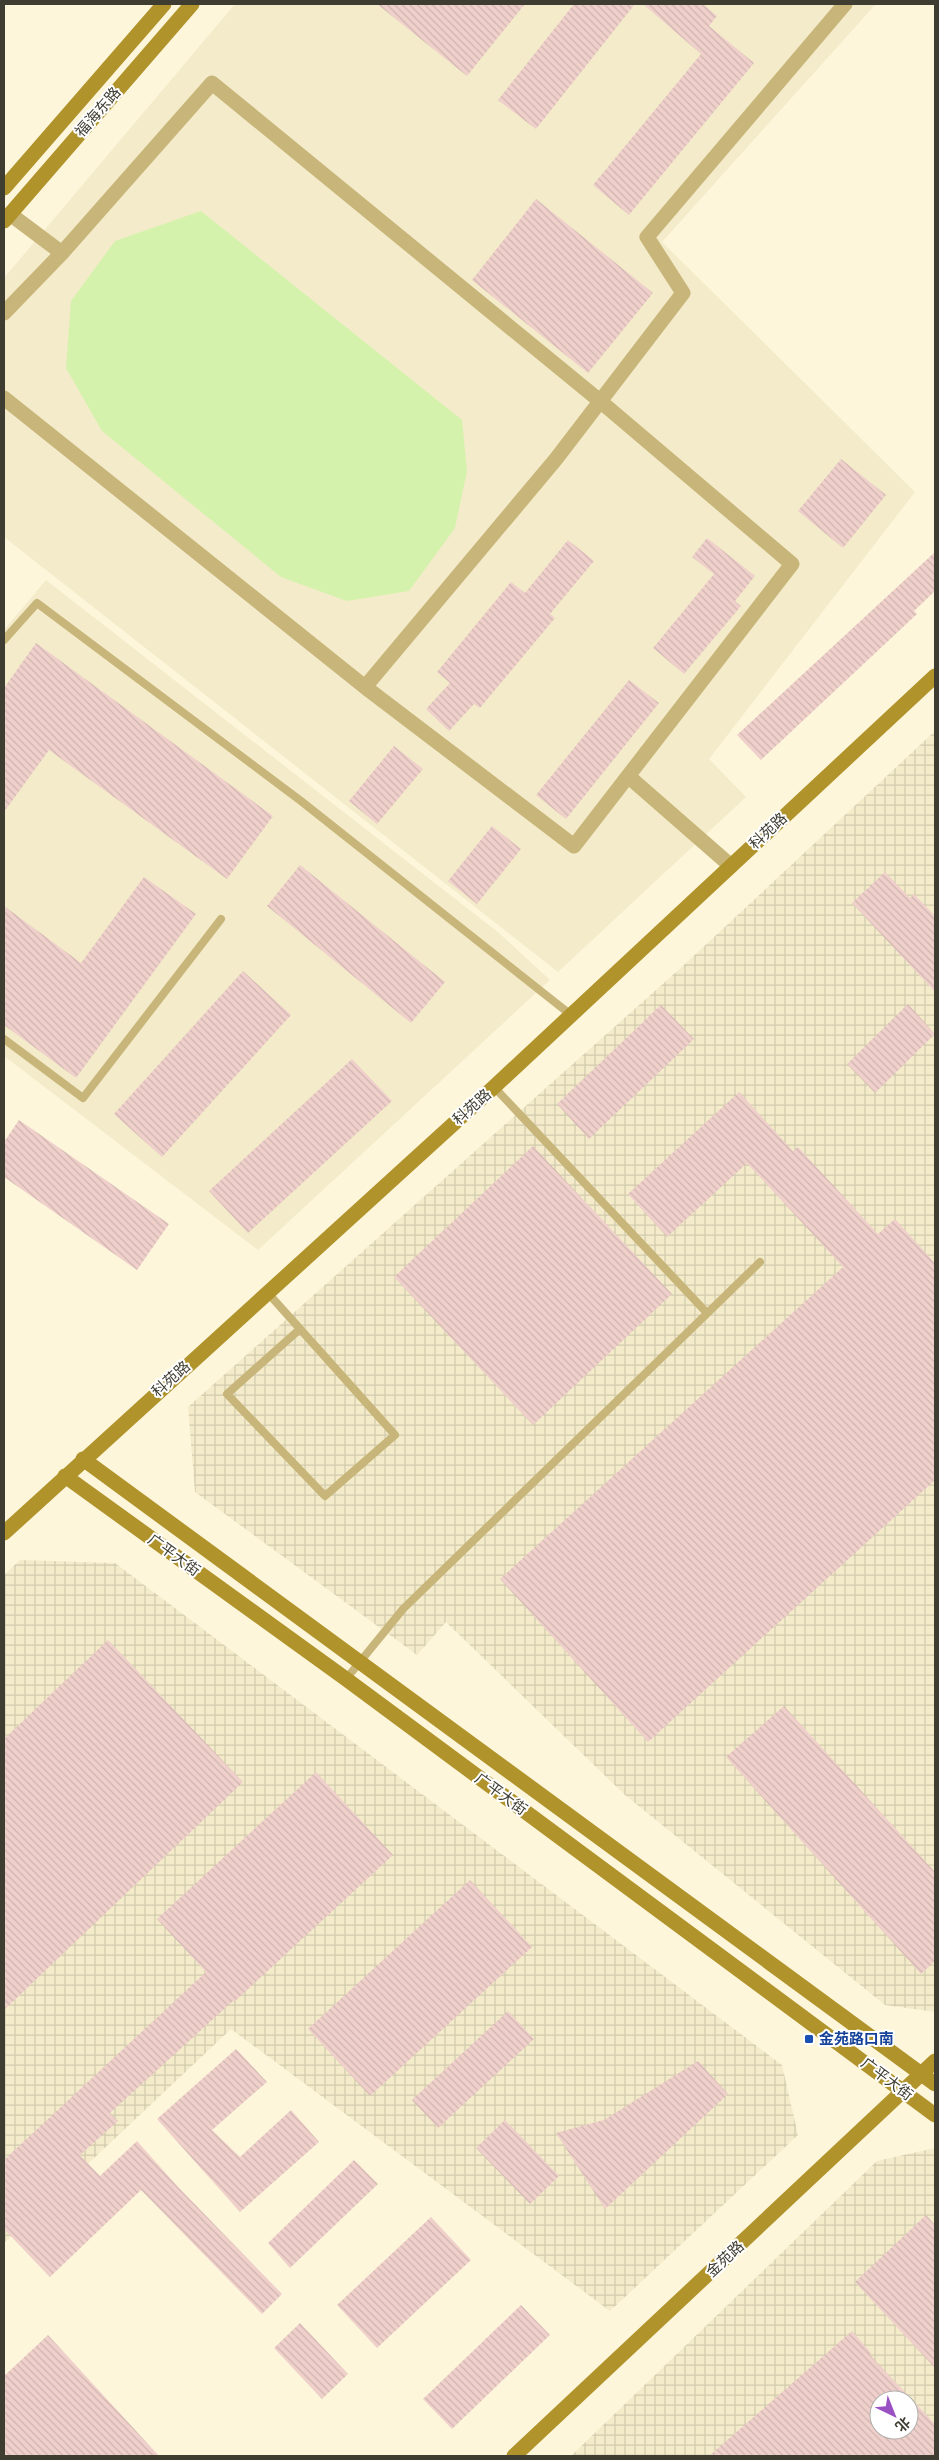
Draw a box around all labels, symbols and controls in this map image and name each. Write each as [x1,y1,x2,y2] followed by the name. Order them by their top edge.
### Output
[71,83,125,141] street label: 福海东路
[745,808,791,854] street label: 科苑路
[449,1085,495,1129] street label: 科苑路
[148,1357,194,1401] street label: 科苑路
[144,1529,204,1581] street label: 广平大街
[471,1768,531,1820] street label: 广平大街
[819,2029,894,2049] place label: 金苑路口南
[803,2033,815,2045] marker: 金苑路口南
[857,2053,917,2105] street label: 广平大街
[702,2236,748,2282] street label: 金苑路
[869,2390,919,2440] north arrow
[891,2412,914,2436] text: 北

